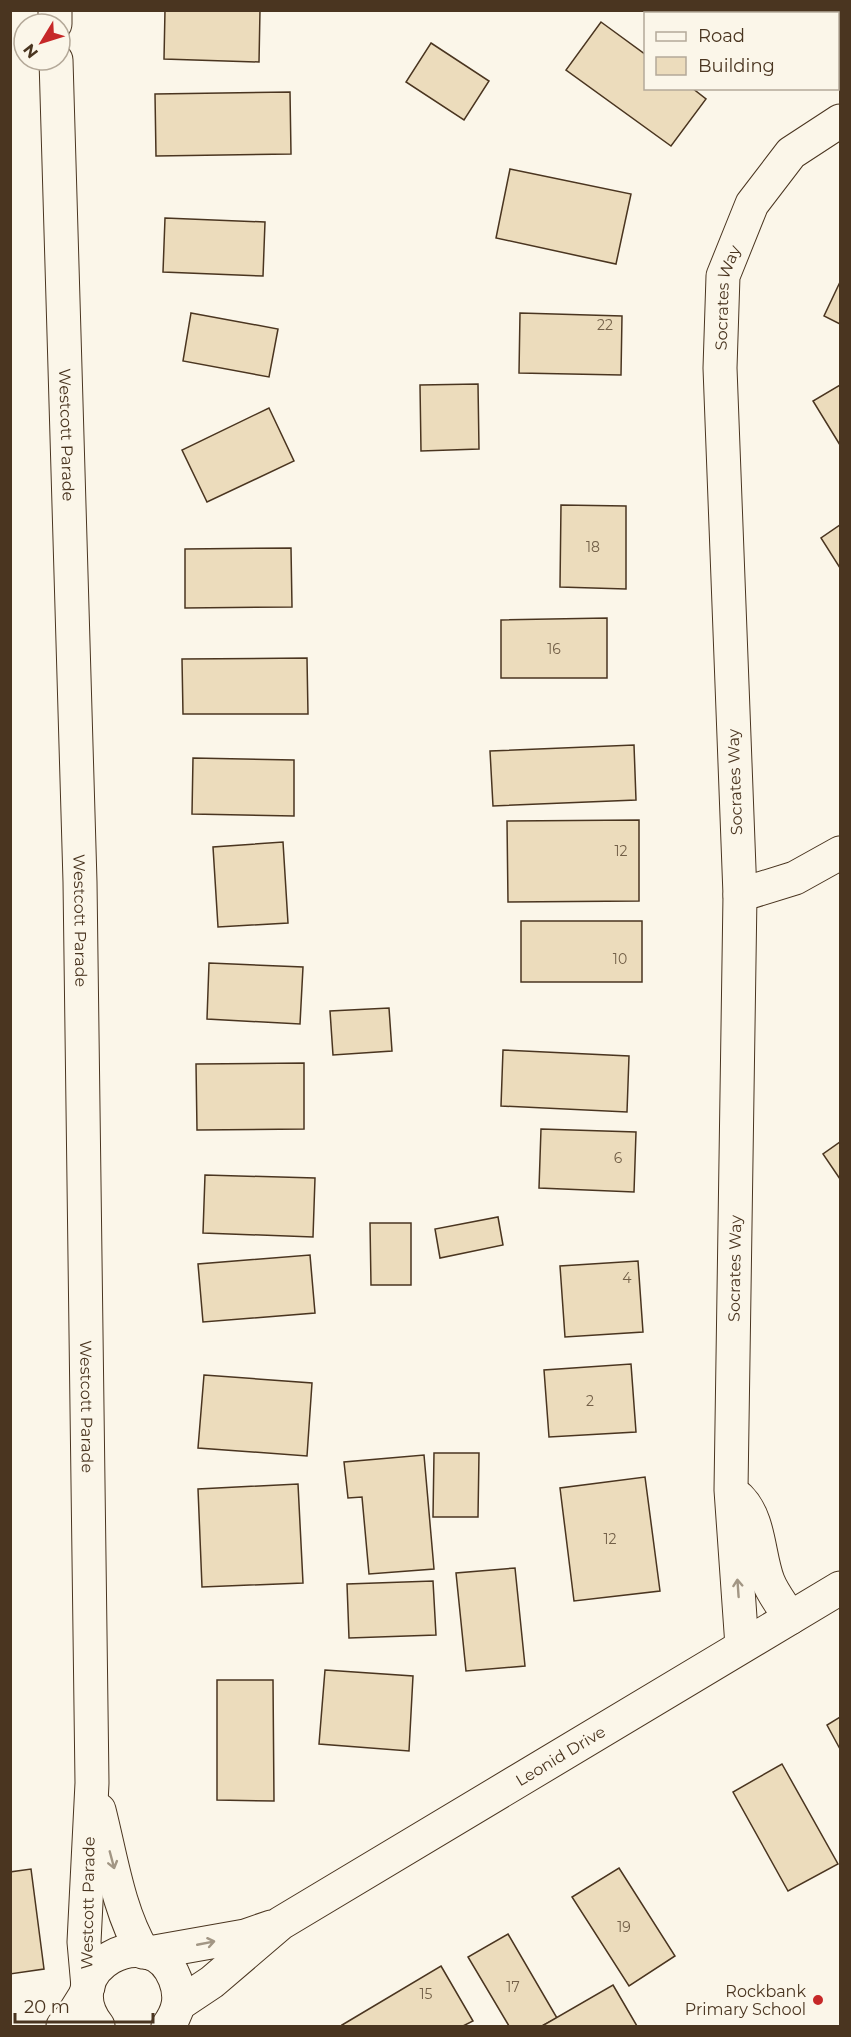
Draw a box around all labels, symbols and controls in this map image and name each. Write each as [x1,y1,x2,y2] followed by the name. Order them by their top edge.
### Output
[12,12,72,72] north arrow
[644,12,839,90] legend
[698,25,745,47] text: Road
[19,40,42,62] text: N
[698,55,775,77] text: Building
[711,242,744,351] street label: Socrates Way
[597,316,613,334] house number: 22
[56,368,78,502] street label: Westcott Parade
[586,538,600,556] house number: 18
[547,640,561,658] house number: 16
[724,728,746,836] street label: Socrates Way
[614,842,628,860] house number: 12
[70,854,91,987] street label: Westcott Parade
[613,950,627,968] house number: 10
[614,1149,623,1167] house number: 6
[724,1215,745,1322] street label: Socrates Way
[622,1269,632,1287] house number: 4
[77,1340,97,1473] street label: Westcott Parade
[586,1392,594,1410] house number: 2
[603,1530,617,1548] house number: 12
[732,1578,743,1598] one-way arrow
[512,1721,609,1790] street label: Leonid Drive
[77,1836,99,1970] street label: Westcott Parade
[106,1850,118,1869] one-way arrow
[617,1918,631,1936] house number: 19
[196,1937,216,1948] one-way arrow
[506,1978,520,1996] house number: 17
[685,1982,806,2019] place label: Rockbank Primary School
[420,1985,433,2003] house number: 15
[15,1986,153,2024] scale bar
[811,1993,825,2007] marker: Rockbank Primary School
[24,1996,70,2018] text: 20 m

